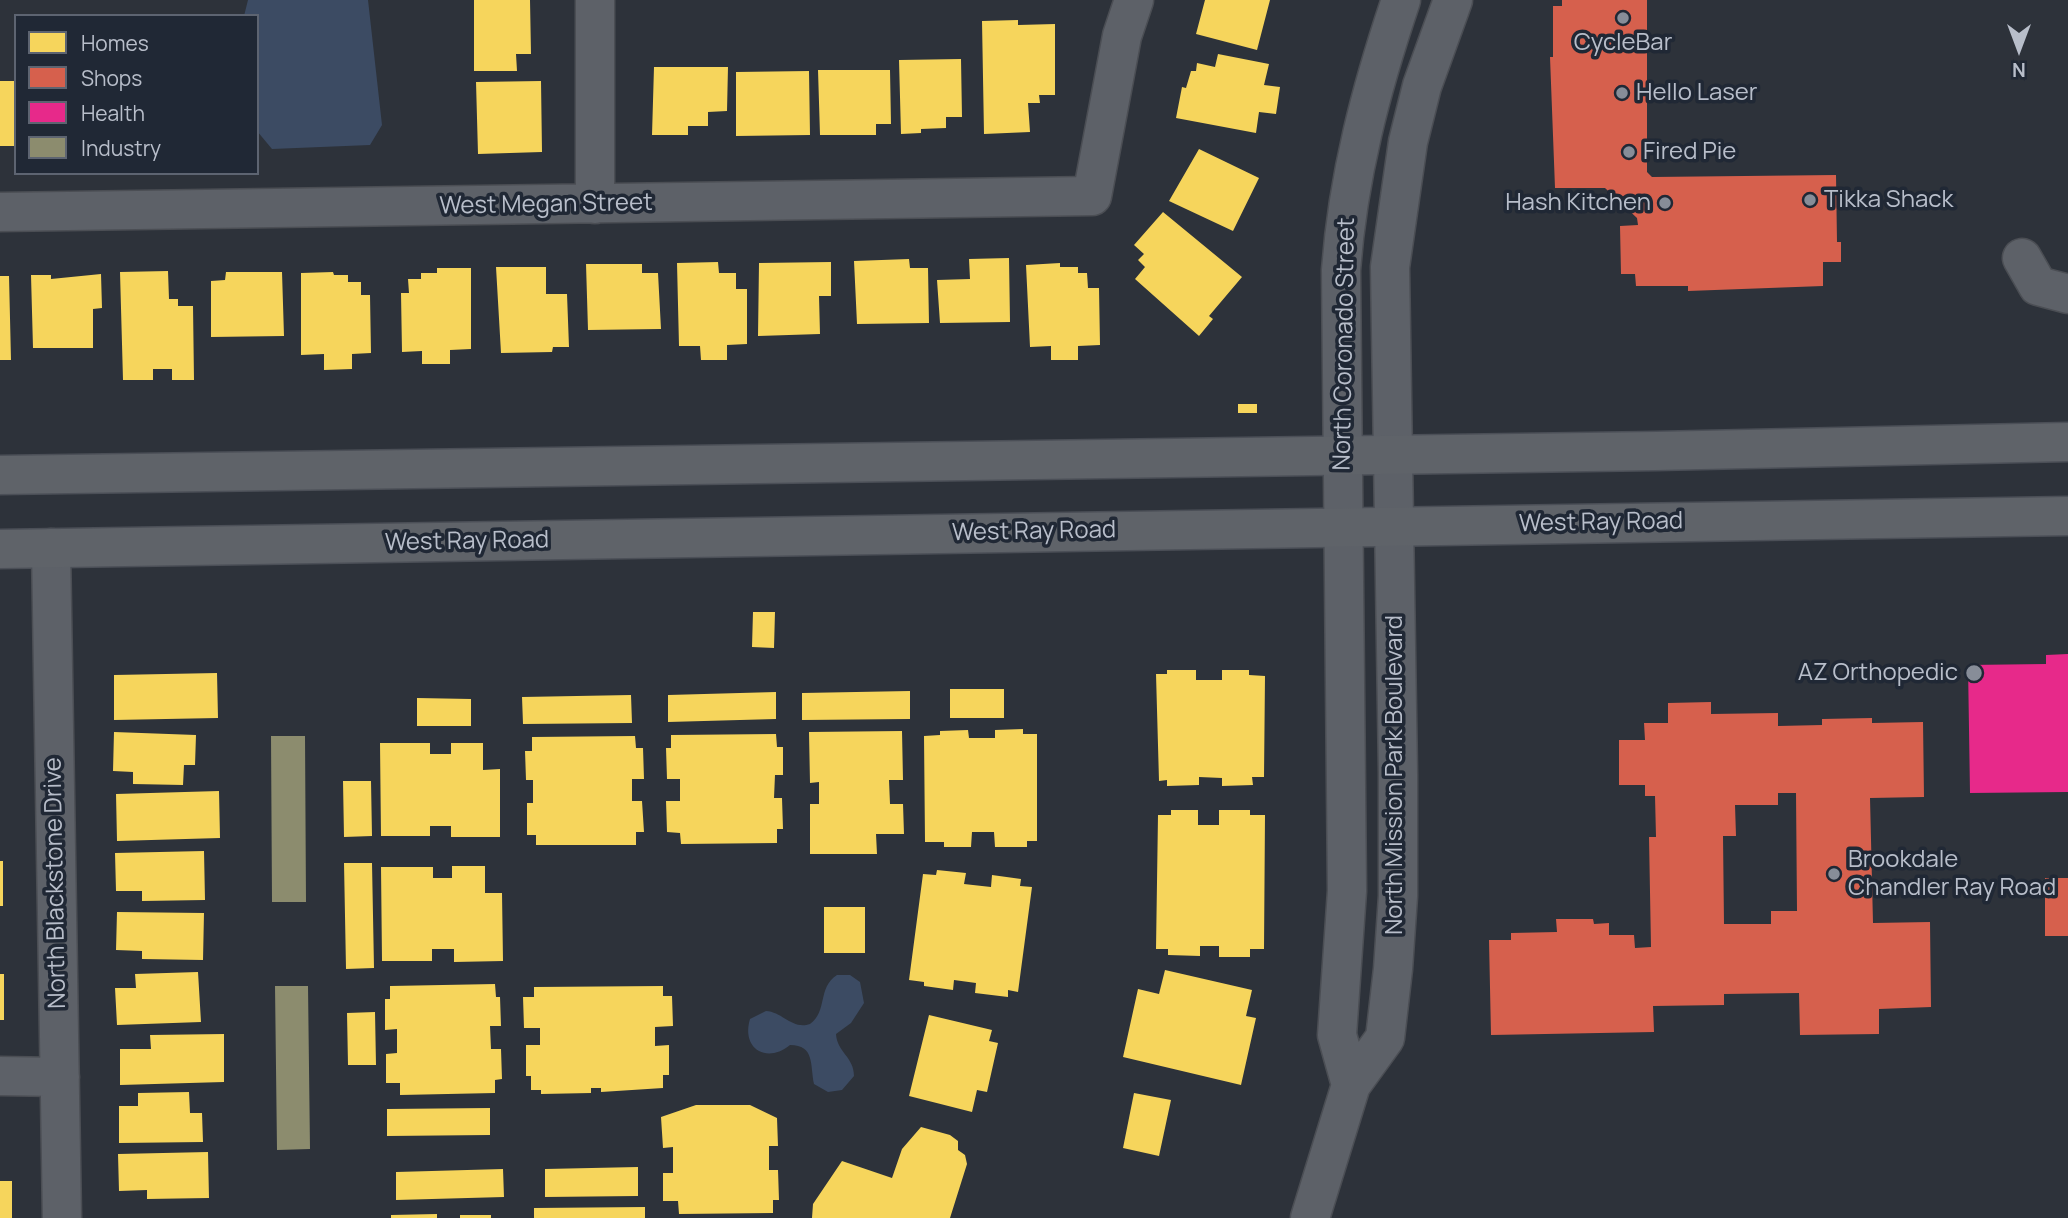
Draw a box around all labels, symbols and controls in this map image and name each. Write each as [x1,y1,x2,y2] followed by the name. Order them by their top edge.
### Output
[1615,10,1631,26] marker: CycleBar
[14,14,259,175] legend
[1984,14,2054,84] north arrow
[81,29,149,57] text: Homes
[1574,29,1672,57] place label: CycleBar
[2012,57,2026,83] text: N
[81,64,142,92] text: Shops
[1636,79,1758,107] place label: Hello Laser
[1614,85,1630,101] marker: Hello Laser
[81,99,145,127] text: Health
[81,134,161,162] text: Industry
[1643,138,1736,166] place label: Fired Pie
[1621,144,1637,160] marker: Fired Pie
[1824,186,1953,214] place label: Tikka Shack
[439,189,653,221] street label: West Megan Street
[1505,189,1651,217] place label: Hash Kitchen
[1802,192,1818,208] marker: Tikka Shack
[1657,195,1673,211] marker: Hash Kitchen
[1328,217,1362,471] street label: North Coronado Street
[1519,507,1683,539] street label: West Ray Road
[952,516,1116,548] street label: West Ray Road
[385,526,549,558] street label: West Ray Road
[1381,615,1409,935] street label: North Mission Park Boulevard
[1798,659,1958,687] place label: AZ Orthopedic
[1964,663,1984,683] marker: AZ Orthopedic
[39,757,73,1009] street label: North Blackstone Drive
[1848,846,2056,902] place label: Brookdale Chandler Ray Road
[1826,866,1842,882] marker: Brookdale Chandler Ray Road

